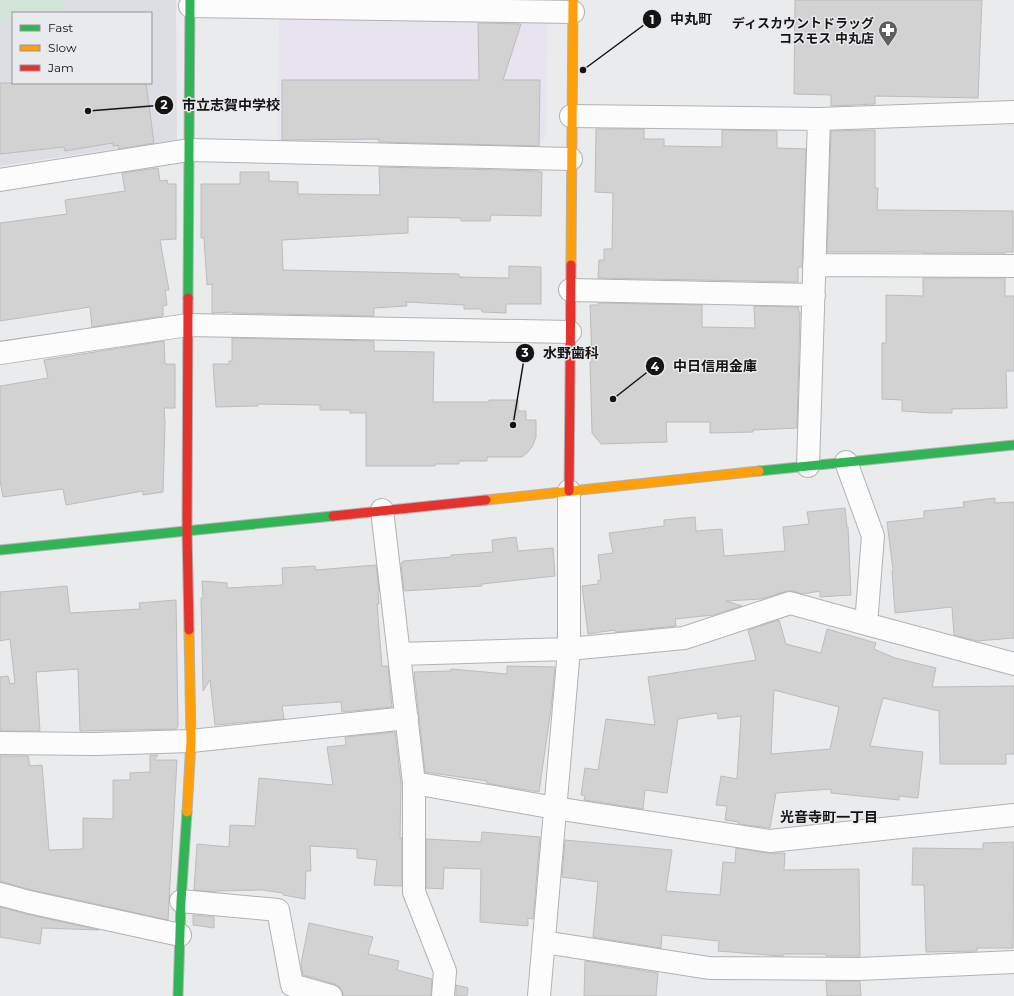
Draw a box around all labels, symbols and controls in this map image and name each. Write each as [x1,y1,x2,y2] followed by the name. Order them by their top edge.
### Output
[642,6,720,32] callout: 中丸町
[670,10,712,28] text: 中丸町
[12,12,152,84] legend
[650,12,654,27] text: 1
[732,15,874,46] place label: ディスカウントドラッグ コスモス 中丸店
[877,19,899,47] pharmacy icon: ディスカウントドラッグ コスモス 中丸店
[48,20,73,35] text: Fast
[48,40,77,55] text: Slow
[47,60,74,75] text: Jam
[154,92,288,118] callout: 市立志賀中学校
[182,96,280,114] text: 市立志賀中学校
[160,97,168,112] text: 2
[515,340,607,366] callout: 水野歯科
[543,344,599,362] text: 水野歯科
[520,345,529,360] text: 3
[645,353,765,379] callout: 中日信用金庫
[673,357,757,375] text: 中日信用金庫
[651,359,660,374] text: 4
[780,808,878,826] district label: 光音寺町一丁目

